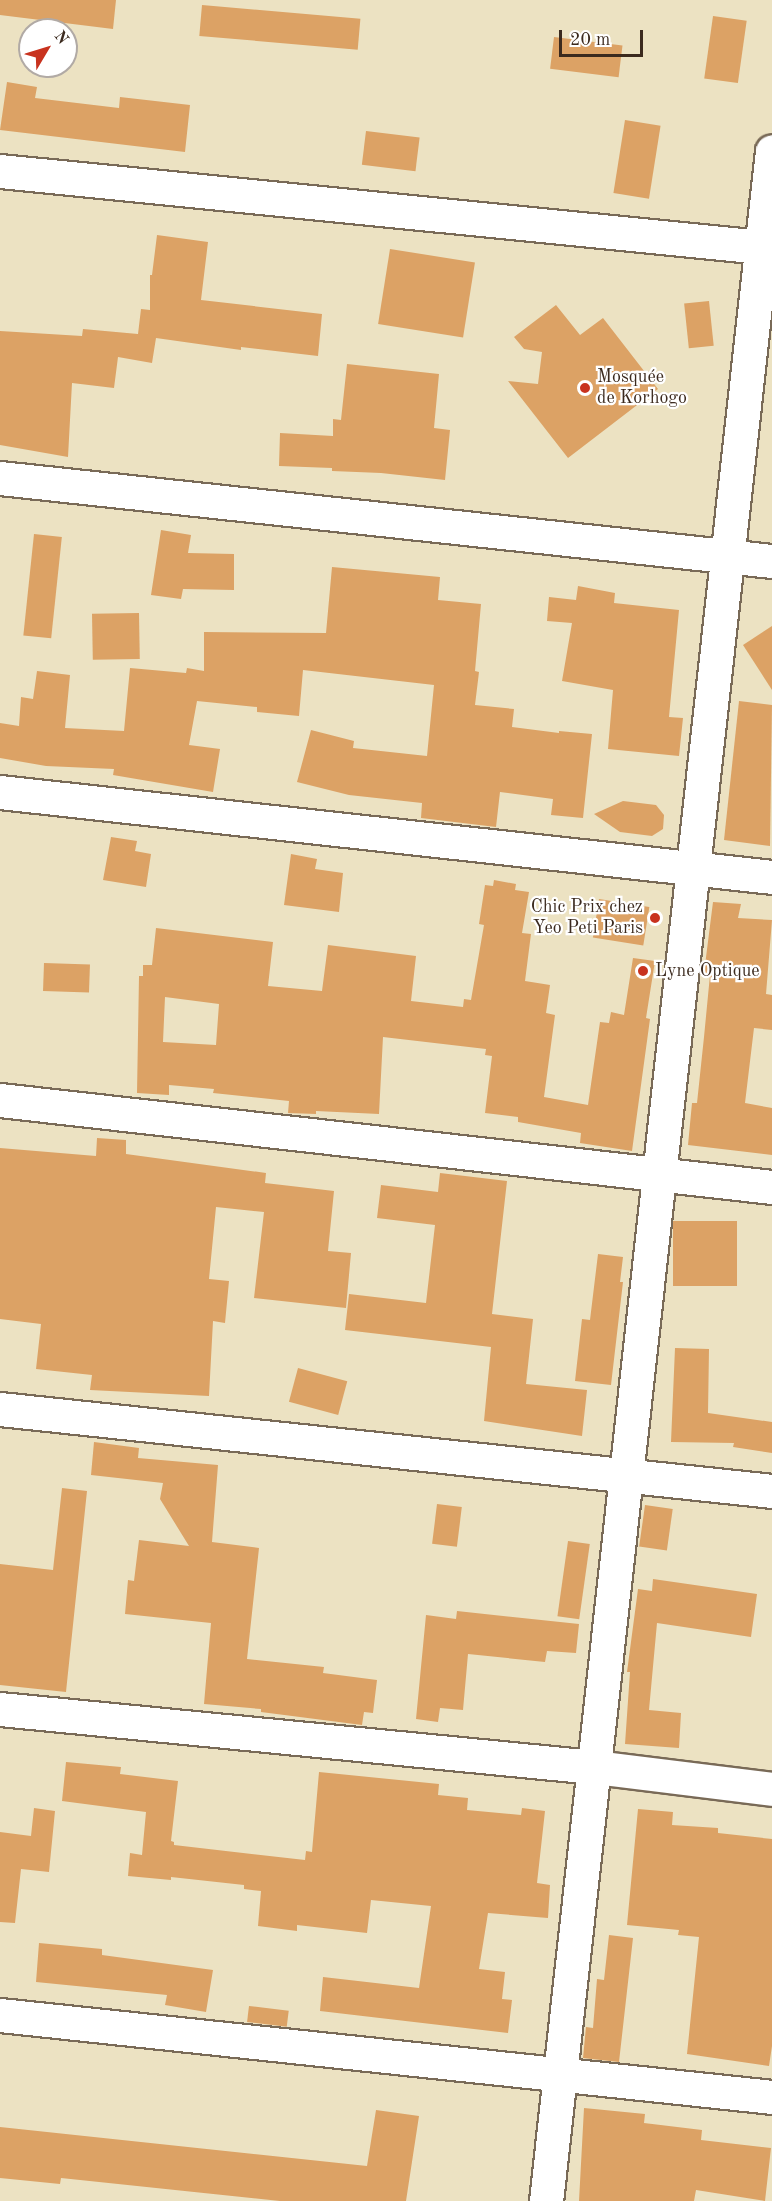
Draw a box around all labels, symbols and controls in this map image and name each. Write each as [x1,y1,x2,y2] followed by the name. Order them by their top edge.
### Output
[18,18,78,78] north arrow
[562,18,646,56] scale bar
[51,28,71,48] text: N
[570,31,610,49] text: 20 m
[597,367,687,410] place label: Mosquée de Korhogo
[578,381,592,395] marker: Mosquée de Korhogo
[531,897,643,940] place label: Chic Prix chez Yeo Peti Paris
[648,911,662,925] marker: Chic Prix chez Yeo Peti Paris
[655,960,760,982] place label: Lyne Optique
[636,964,650,978] marker: Lyne Optique

